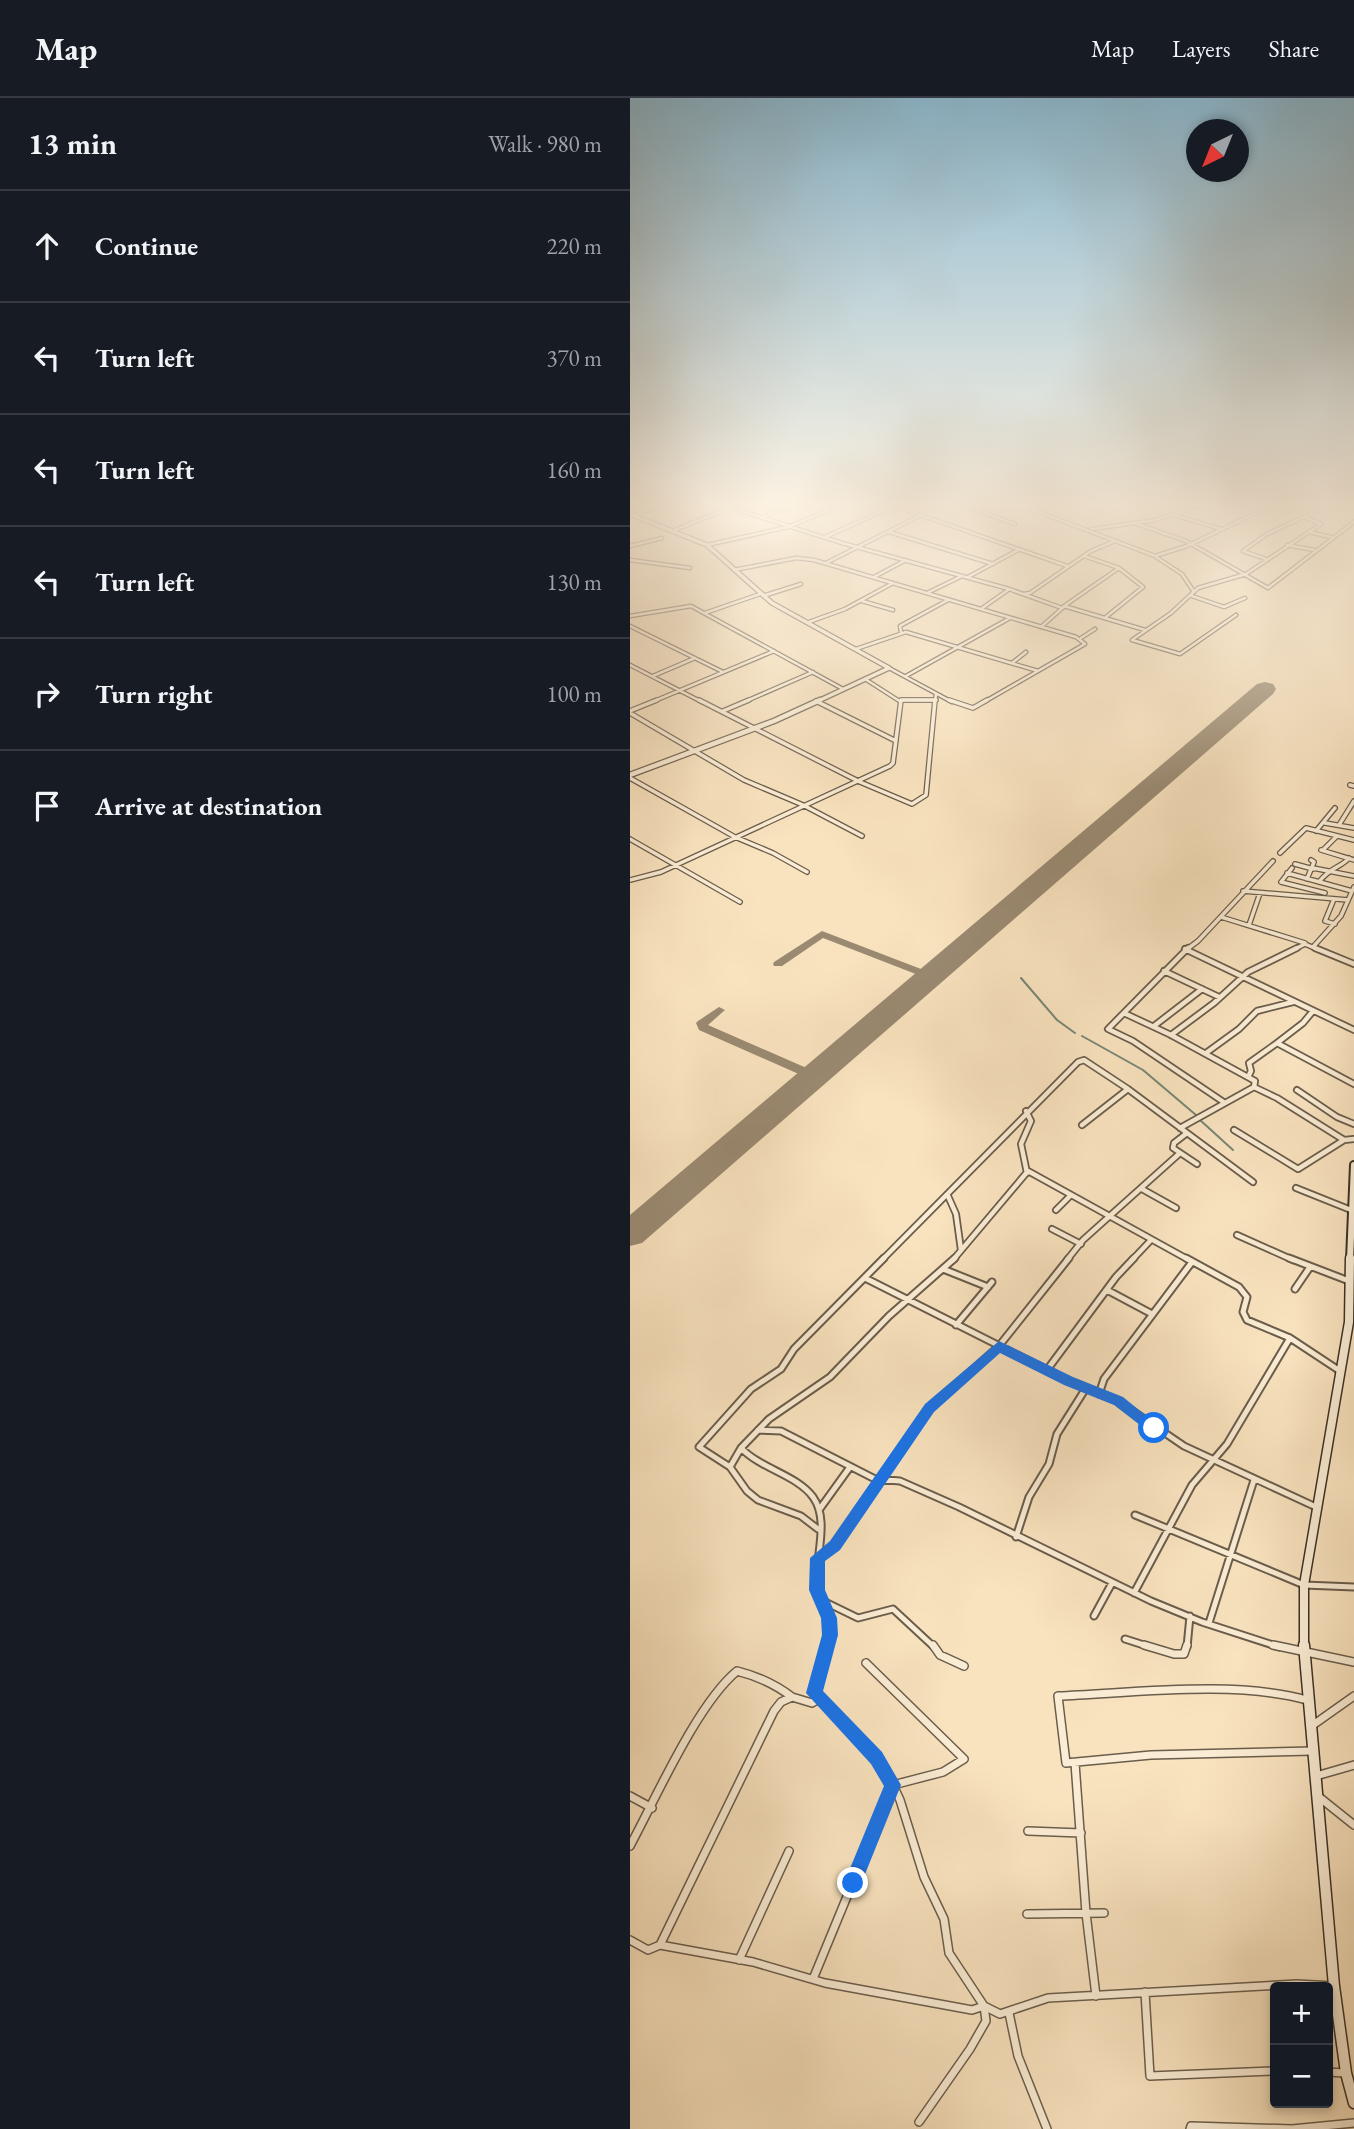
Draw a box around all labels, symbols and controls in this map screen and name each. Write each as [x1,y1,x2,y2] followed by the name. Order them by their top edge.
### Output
[35,27,97,70] text: Map
[1091,33,1134,64] text: Map
[1172,33,1231,64] text: Layers
[1269,33,1319,64] text: Share
[1186,119,1249,182] north arrow
[28,124,117,163] text: 13 min
[488,129,602,159] text: Walk · 980 m
[28,227,66,265] icon: ahead
[95,229,198,263] text: Continue
[546,231,602,261] text: 220 m
[28,339,66,377] icon: left
[95,341,194,375] text: Turn left
[546,343,602,373] text: 370 m
[28,451,66,489] icon: left
[95,453,194,487] text: Turn left
[546,455,602,485] text: 160 m
[28,563,66,601] icon: left
[95,565,194,599] text: Turn left
[546,567,602,597] text: 130 m
[28,675,66,713] icon: right
[95,677,213,711] text: Turn right
[546,679,602,709] text: 100 m
[28,787,66,825] icon: arrive
[95,789,322,823] text: Arrive at destination
[1138,1412,1169,1443] route start
[837,1867,868,1898] route end
[1270,1982,1333,2108] map controls
[1270,1982,1333,2045] button: +
[1270,2045,1333,2108] button: −

